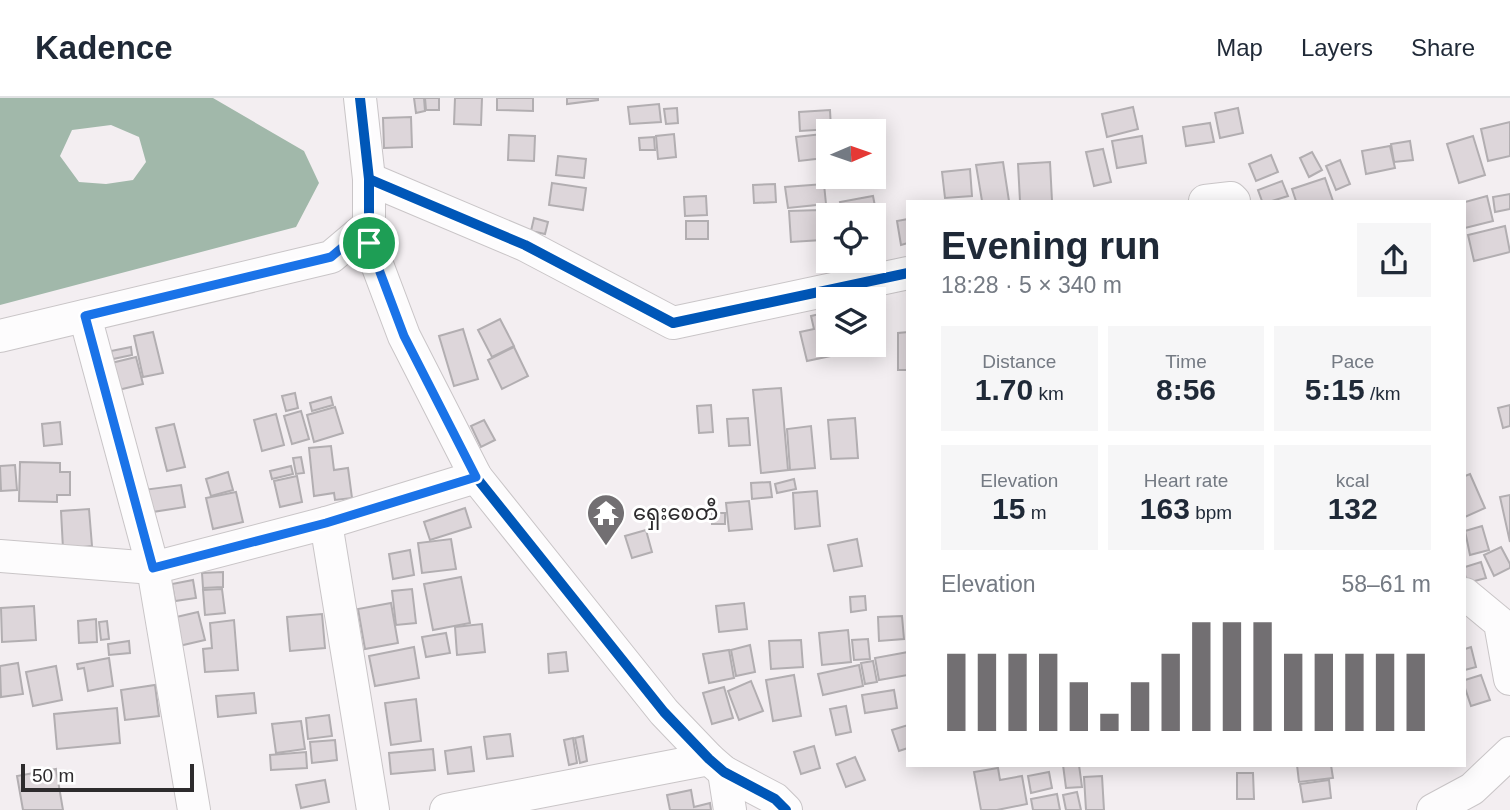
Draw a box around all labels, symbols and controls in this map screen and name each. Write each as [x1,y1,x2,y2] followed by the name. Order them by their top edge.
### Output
[35,29,173,66] text: Kadence
[1216,34,1263,61] text: Map
[1301,34,1373,61] text: Layers
[1411,34,1475,61] text: Share
[816,119,886,189] north arrow
[816,119,886,357] map controls
[816,203,886,273] button: locate
[339,213,399,273] pin
[1357,223,1431,297] button: share
[350,224,388,262] icon: arrive
[941,225,1161,267] text: Evening run
[941,272,1122,298] text: 18:28 · 5 × 340 m
[816,287,886,357] button: layers
[982,351,1056,372] text: Distance
[1165,351,1207,372] text: Time
[1331,351,1374,372] text: Pace
[975,373,1033,406] text: 1.70
[1156,373,1216,406] text: 8:56
[1305,373,1365,406] text: 5:15
[1033,383,1064,404] text: km
[1365,383,1401,404] text: /km
[980,470,1058,491] text: Elevation
[1144,470,1228,491] text: Heart rate
[1336,470,1370,491] text: kcal
[585,492,627,547] temple icon: ရှေးစေတီ
[992,492,1025,525] text: 15
[1140,492,1190,525] text: 163
[1328,492,1378,525] text: 132
[633,497,718,530] place label: ရှေးစေတီ
[1025,502,1047,523] text: m
[1190,502,1232,523] text: bpm
[941,571,1036,597] text: Elevation
[1341,571,1431,597] text: 58–61 m
[21,761,194,793] scale bar
[32,765,74,786] text: 50 m

